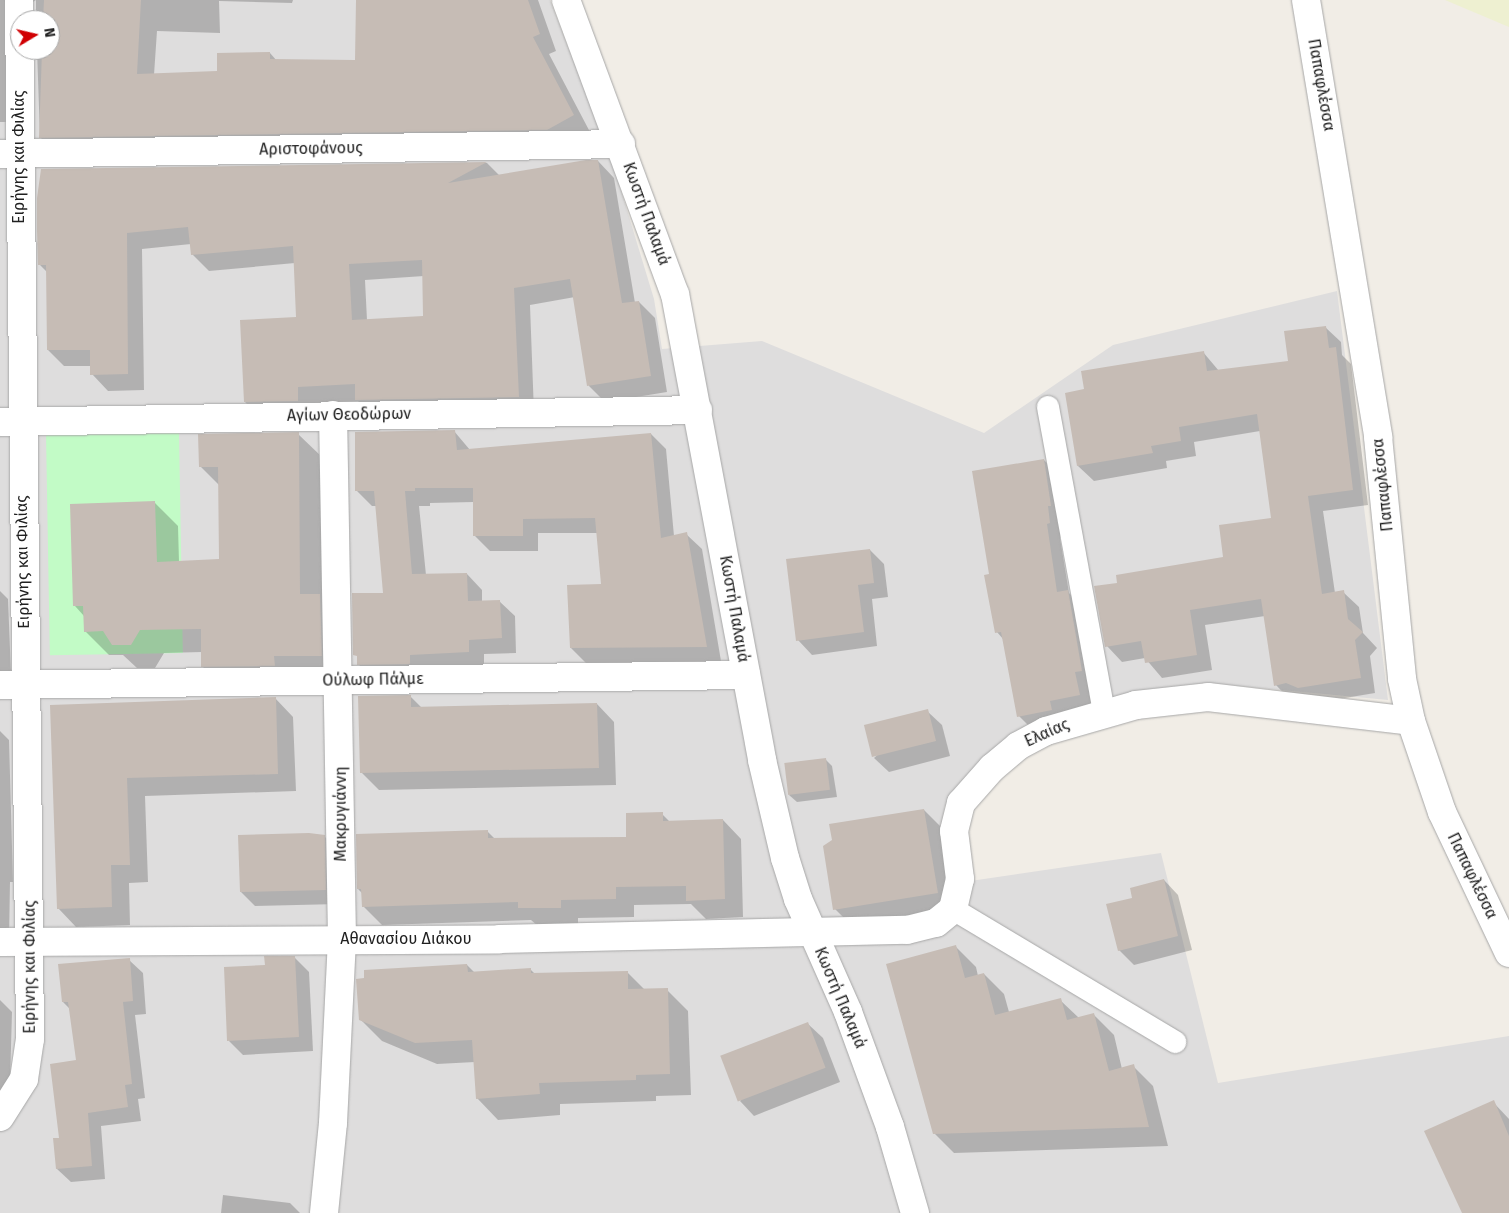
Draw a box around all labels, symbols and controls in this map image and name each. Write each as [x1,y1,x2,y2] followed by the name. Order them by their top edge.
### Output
[10,10,60,60] north arrow
[40,27,58,39] text: N
[1303,37,1339,133] street label: Παπαφλέσσα
[9,90,29,224] street label: Ειρήνης και Φιλίας
[259,138,363,160] street label: Αριστοφάνους
[618,160,674,268] street label: Κωστή Παλαμά
[287,404,411,426] street label: Αγίων Θεοδώρων
[1369,438,1397,532] street label: Παπαφλέσσα
[12,495,34,629] street label: Ειρήνης και Φιλίας
[715,554,753,664] street label: Κωστή Παλαμά
[322,670,424,690] street label: Ούλωφ Πάλμε
[1022,715,1072,751] street label: Ελαίας
[331,766,351,862] street label: Μακρυγιάννη
[1443,830,1501,922] street label: Παπαφλέσσα
[20,900,40,1034] street label: Ειρήνης και Φιλίας
[340,929,472,949] street label: Αθανασίου Διάκου
[810,944,870,1052] street label: Κωστή Παλαμά

